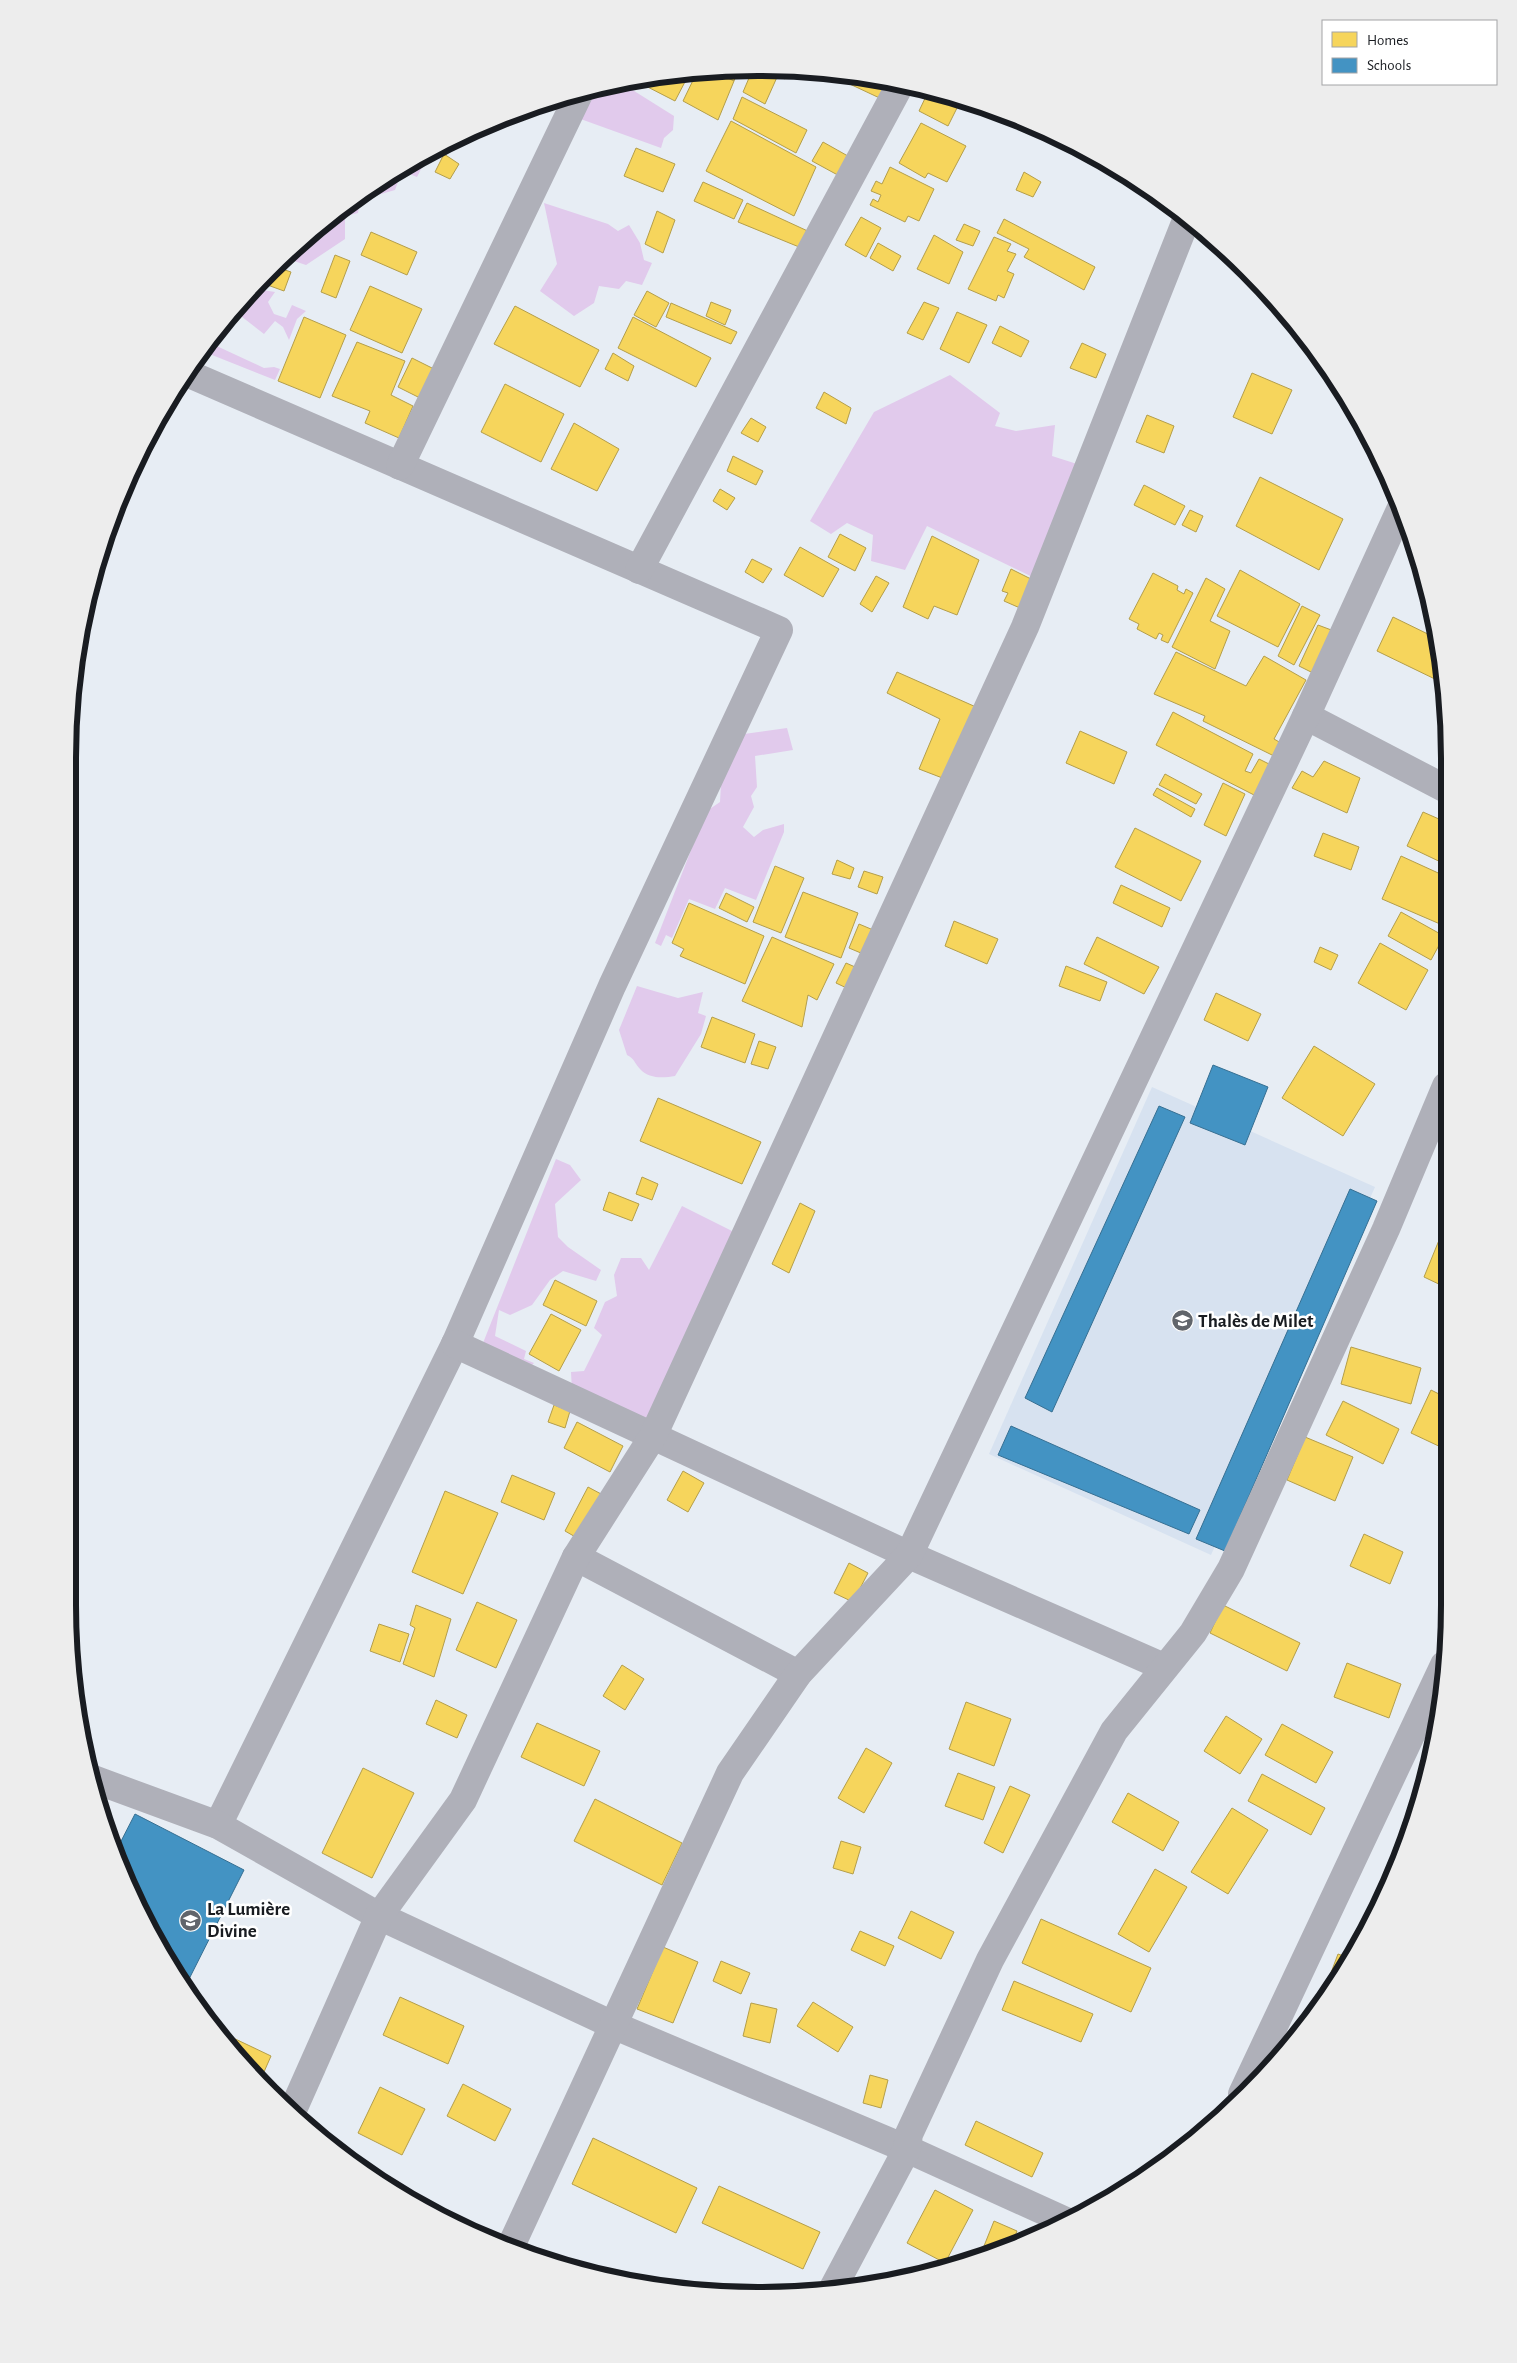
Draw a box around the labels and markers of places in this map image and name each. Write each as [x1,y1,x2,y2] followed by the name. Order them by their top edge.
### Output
[1170,1309,1194,1333] school or university icon: Thalès de Milet
[1198,1312,1314,1331] place label: Thalès de Milet
[207,1900,290,1941] place label: La Lumière Divine
[179,1908,203,1932] school or university icon: La Lumière Divine

